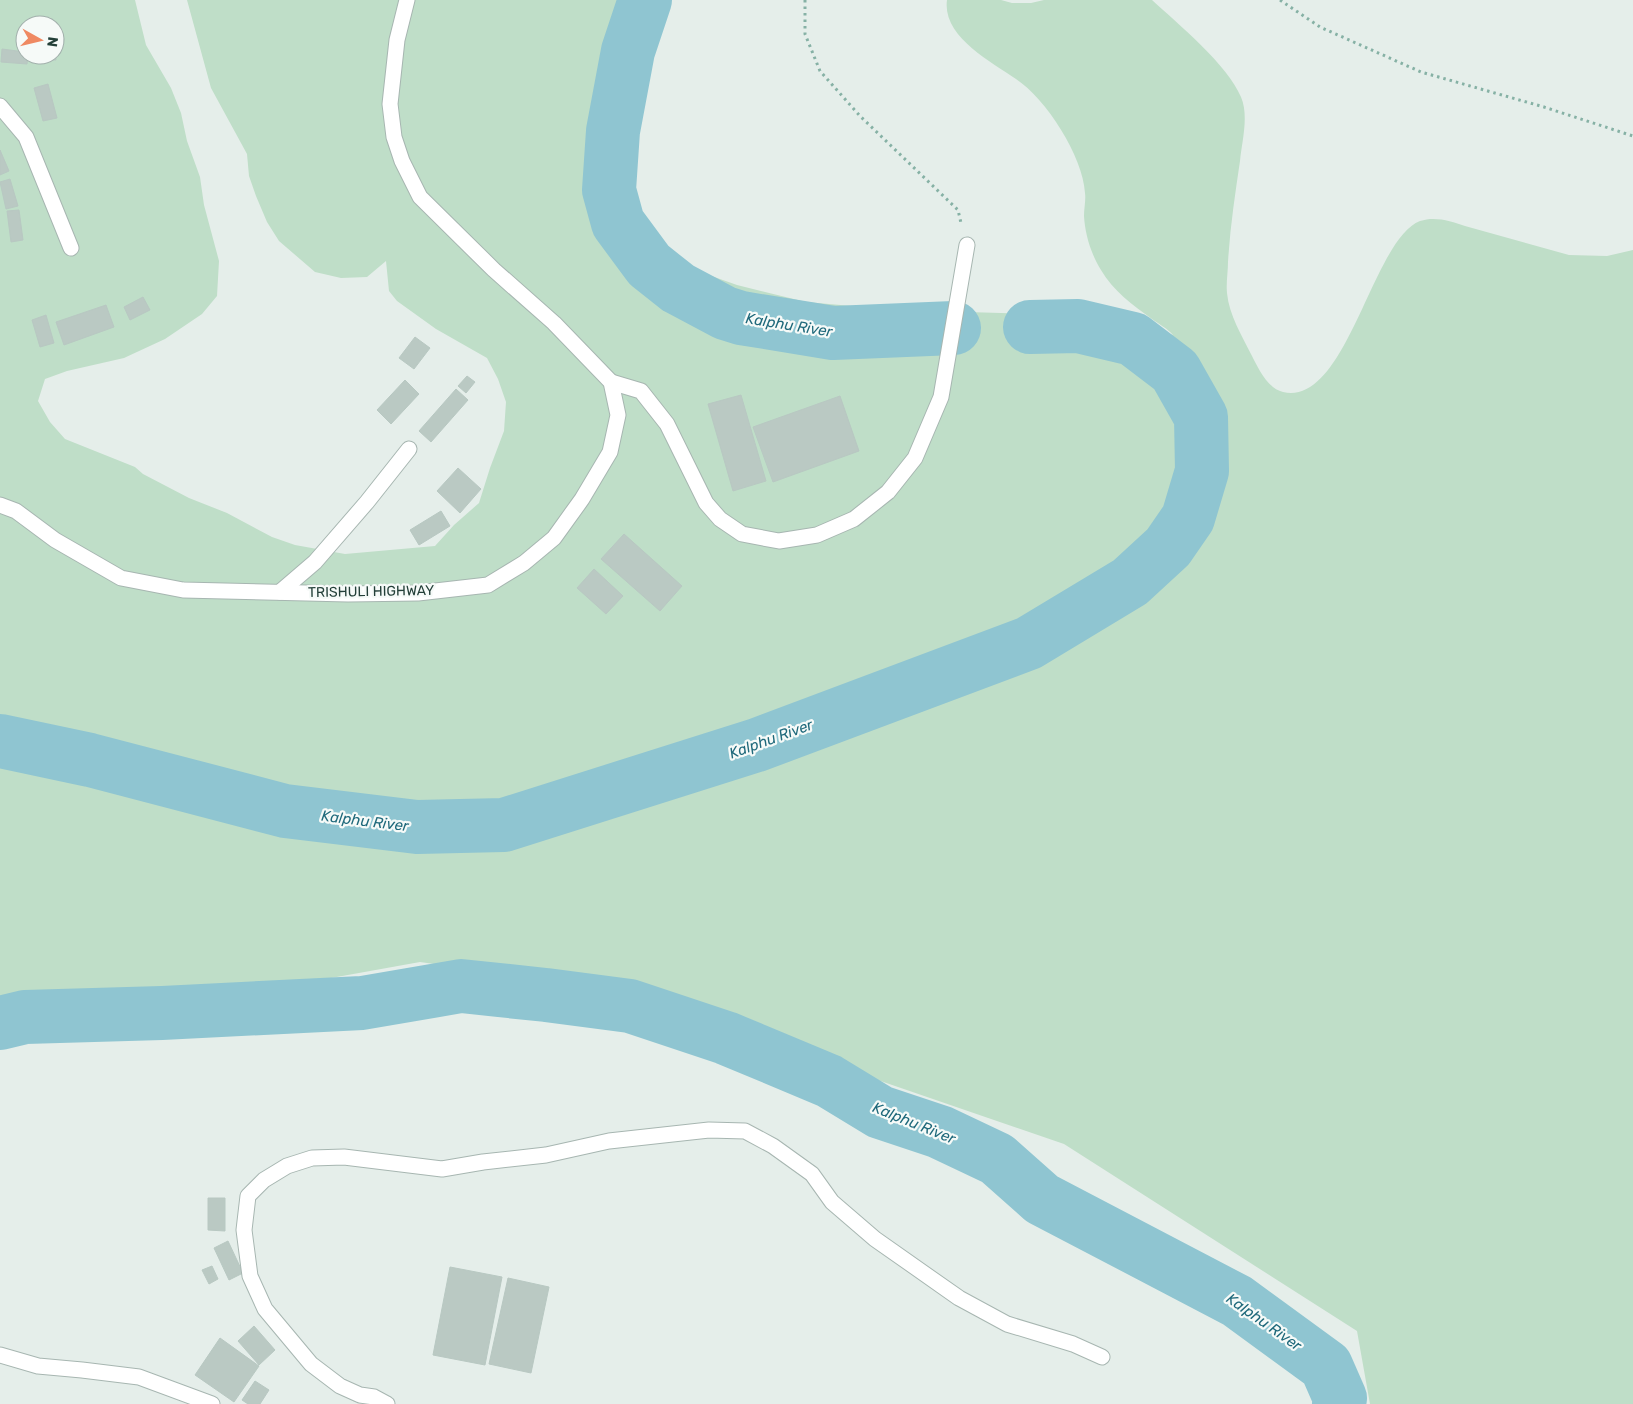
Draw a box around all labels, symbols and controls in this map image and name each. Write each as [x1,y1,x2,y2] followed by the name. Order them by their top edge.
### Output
[15,15,65,65] north arrow
[43,36,61,48] text: N
[744,309,835,341] water label: Kalphu River
[308,582,434,601] street label: TRISHULI HIGHWAY
[727,715,816,762] water label: Kalphu River
[320,807,411,835] water label: Kalphu River
[870,1098,959,1148] water label: Kalphu River
[1223,1289,1306,1355] water label: Kalphu River

